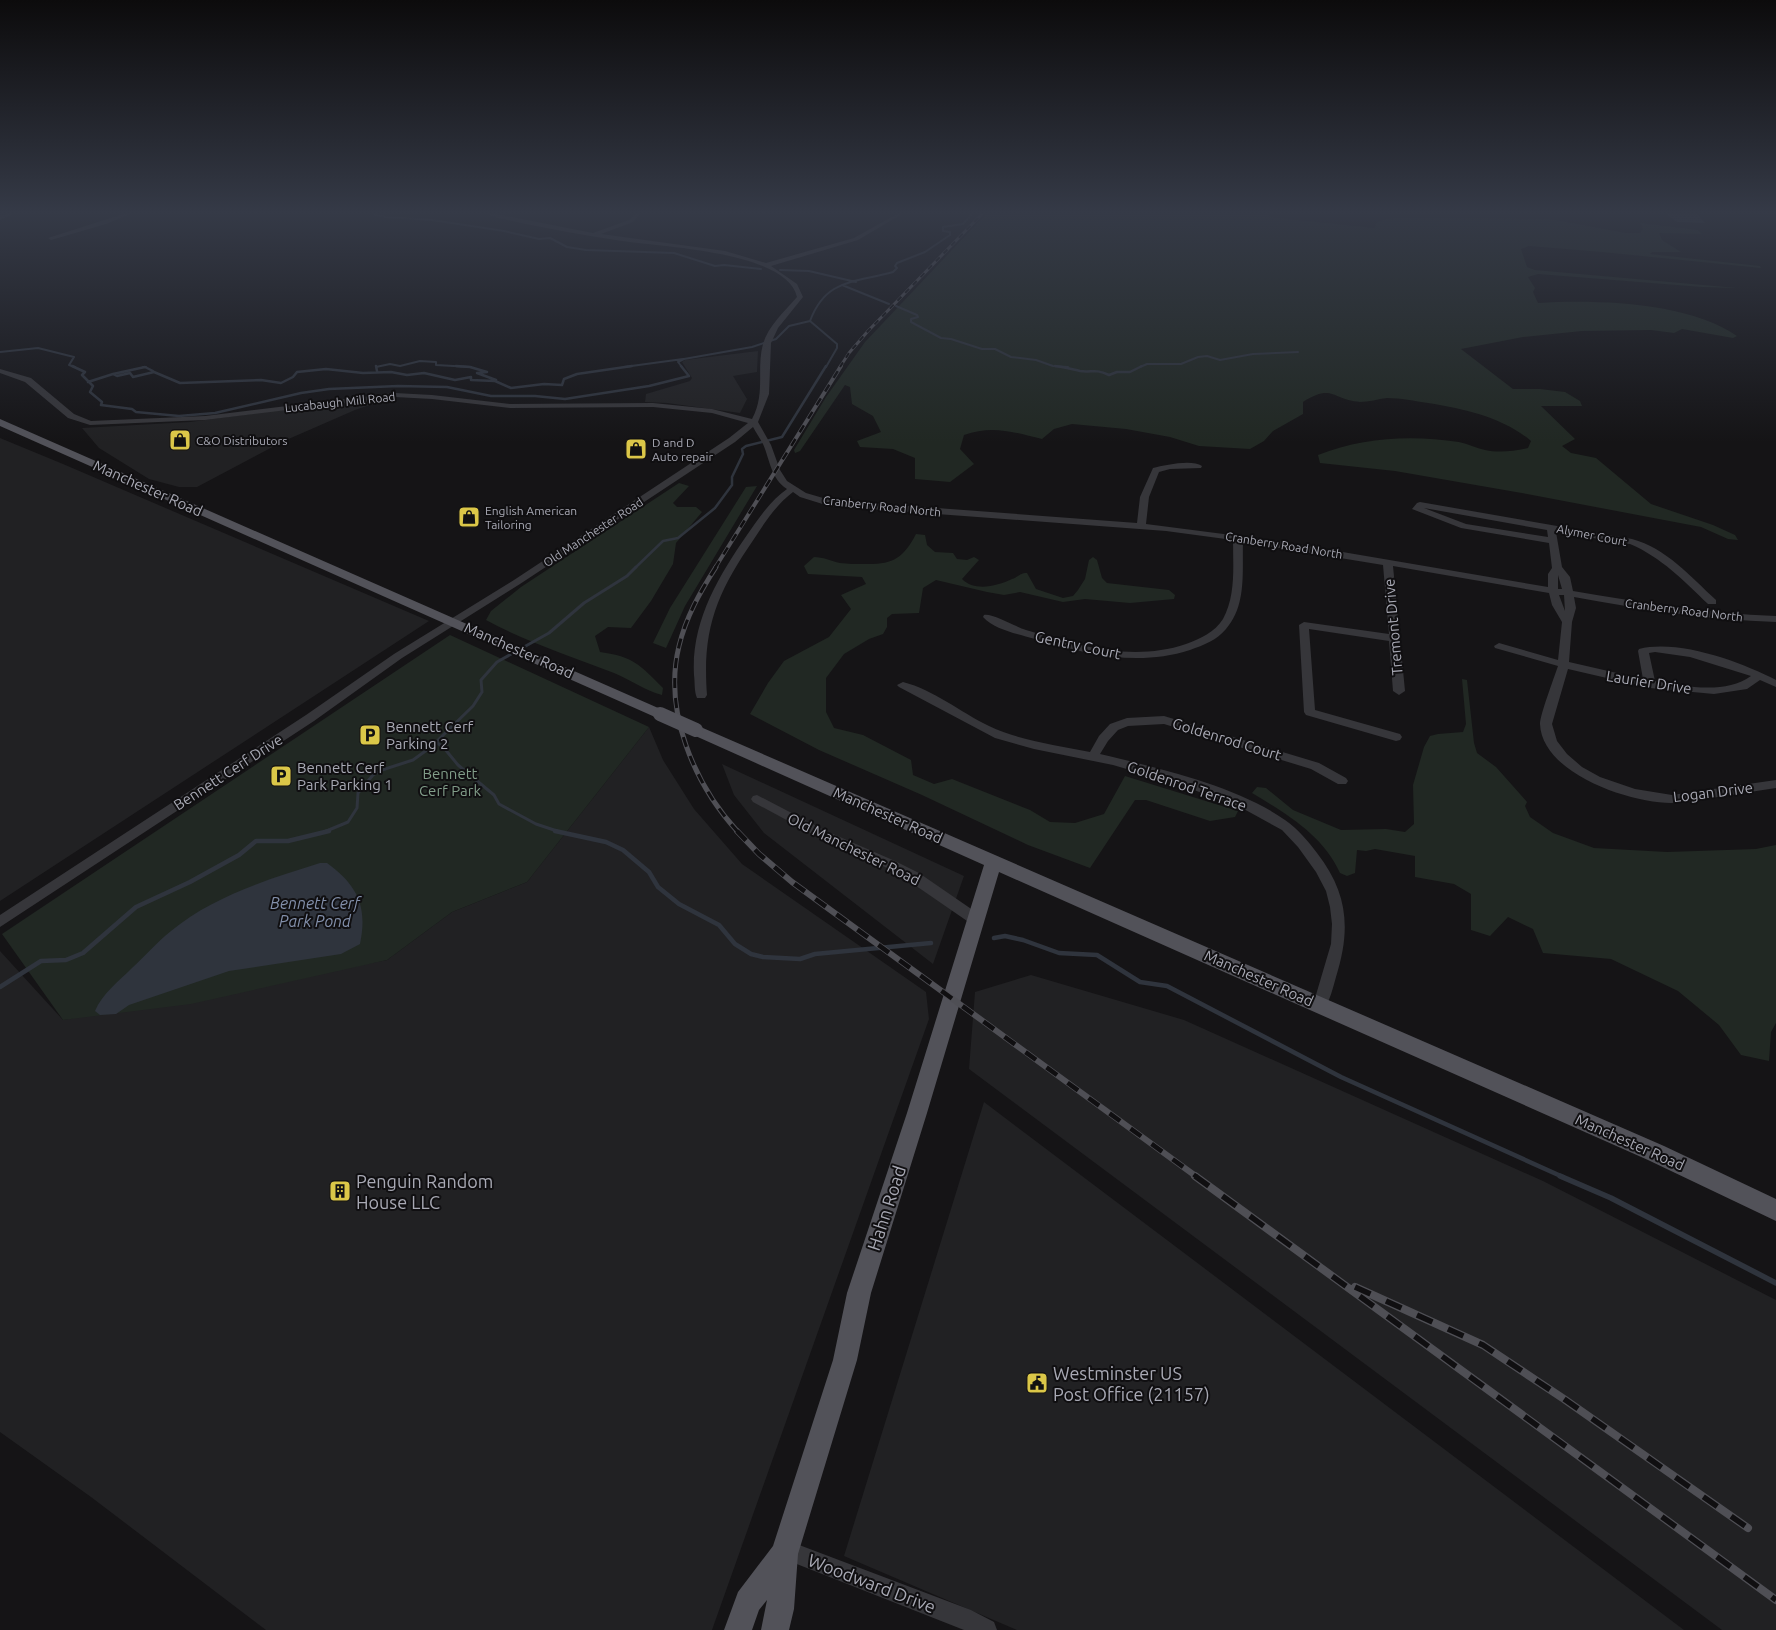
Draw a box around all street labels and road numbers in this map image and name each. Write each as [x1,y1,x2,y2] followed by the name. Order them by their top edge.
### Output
[284,390,396,414] street label: Lucabaugh Mill Road
[91,456,205,520] street label: Manchester Road
[822,493,942,519] street label: Cranberry Road North
[541,495,645,569] street label: Old Manchester Road
[1556,522,1629,548] street label: Alymer Court
[1224,529,1344,561] street label: Cranberry Road North
[1380,578,1406,676] street label: Tremont Drive
[1624,596,1744,624] street label: Cranberry Road North
[462,618,576,682] street label: Manchester Road
[1033,628,1123,662] street label: Gentry Court
[1605,667,1693,697] street label: Laurier Drive
[1170,714,1284,764] street label: Goldenrod Court
[170,731,286,813] street label: Bennett Cerf Drive
[1125,758,1249,814] street label: Goldenrod Terrace
[1672,779,1754,805] street label: Logan Drive
[831,783,945,847] street label: Manchester Road
[785,810,923,888] street label: Old Manchester Road
[1202,946,1316,1010] street label: Manchester Road
[1573,1110,1687,1174] street label: Manchester Road
[863,1163,909,1253] street label: Hahn Road
[805,1549,939,1617] street label: Woodward Drive

